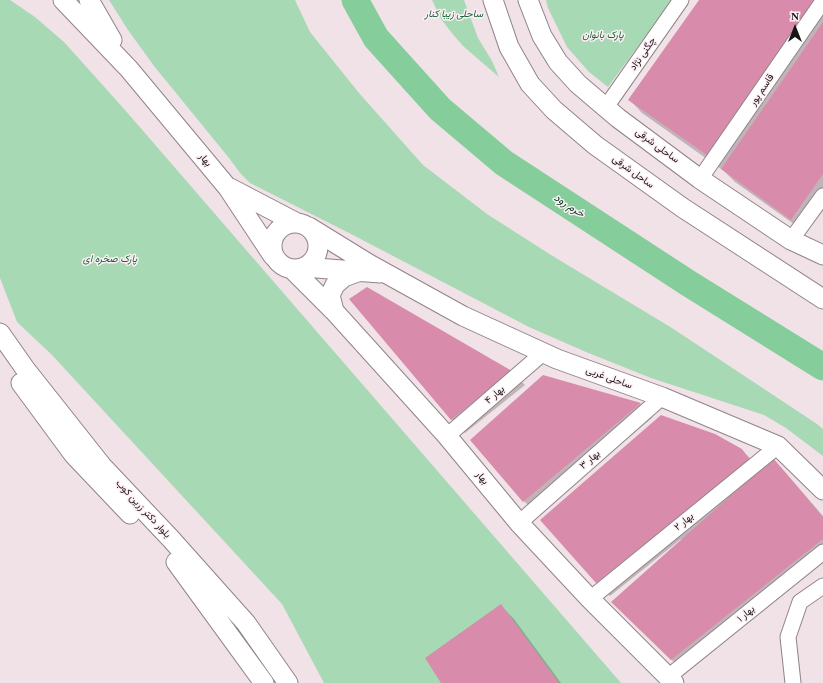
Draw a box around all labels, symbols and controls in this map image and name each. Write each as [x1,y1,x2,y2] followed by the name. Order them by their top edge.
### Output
[425,8,483,20] park label: ساحلی زیبا کنار
[775,8,815,48] north arrow
[791,10,799,22] text: N
[582,29,624,41] park label: پارک بانوان
[627,35,659,73] street label: چگنی نژاد
[747,72,777,108] street label: قاسم پور
[633,126,681,166] street label: ساحلی شرقی
[196,151,214,169] street label: بهار
[610,153,656,191] street label: ساحل شرقی
[551,191,587,221] water label: خرم رود
[83,253,137,265] park label: پارک صخره ای
[584,364,634,392] street label: ساحلی غربی
[483,383,507,407] street label: بهار ۴
[577,448,603,472] street label: بهار ۳
[473,469,491,487] street label: بهار
[113,477,173,541] street label: بلوار دکتر زرین کوب
[672,511,696,533] street label: بهار ۲
[735,603,757,625] street label: بهار ۱

